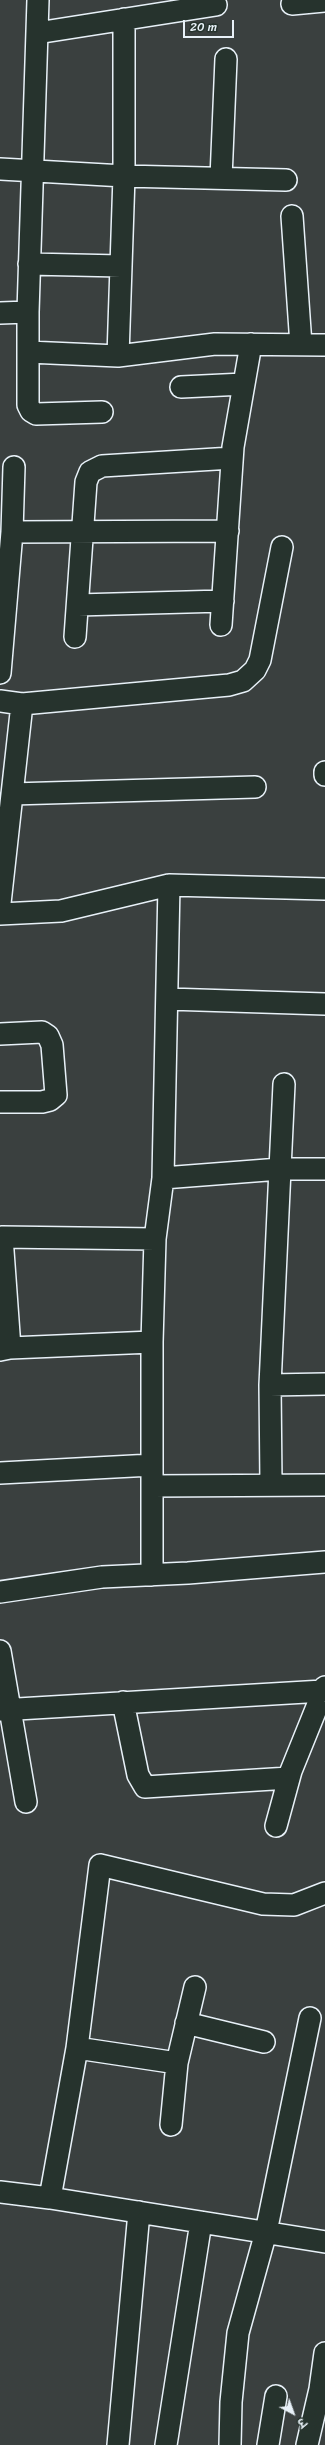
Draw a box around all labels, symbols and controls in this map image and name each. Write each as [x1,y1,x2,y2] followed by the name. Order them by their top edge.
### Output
[185,12,236,38] scale bar
[190,16,217,38] text: 20 m
[273,2393,313,2433] north arrow
[292,2413,310,2432] text: उ

